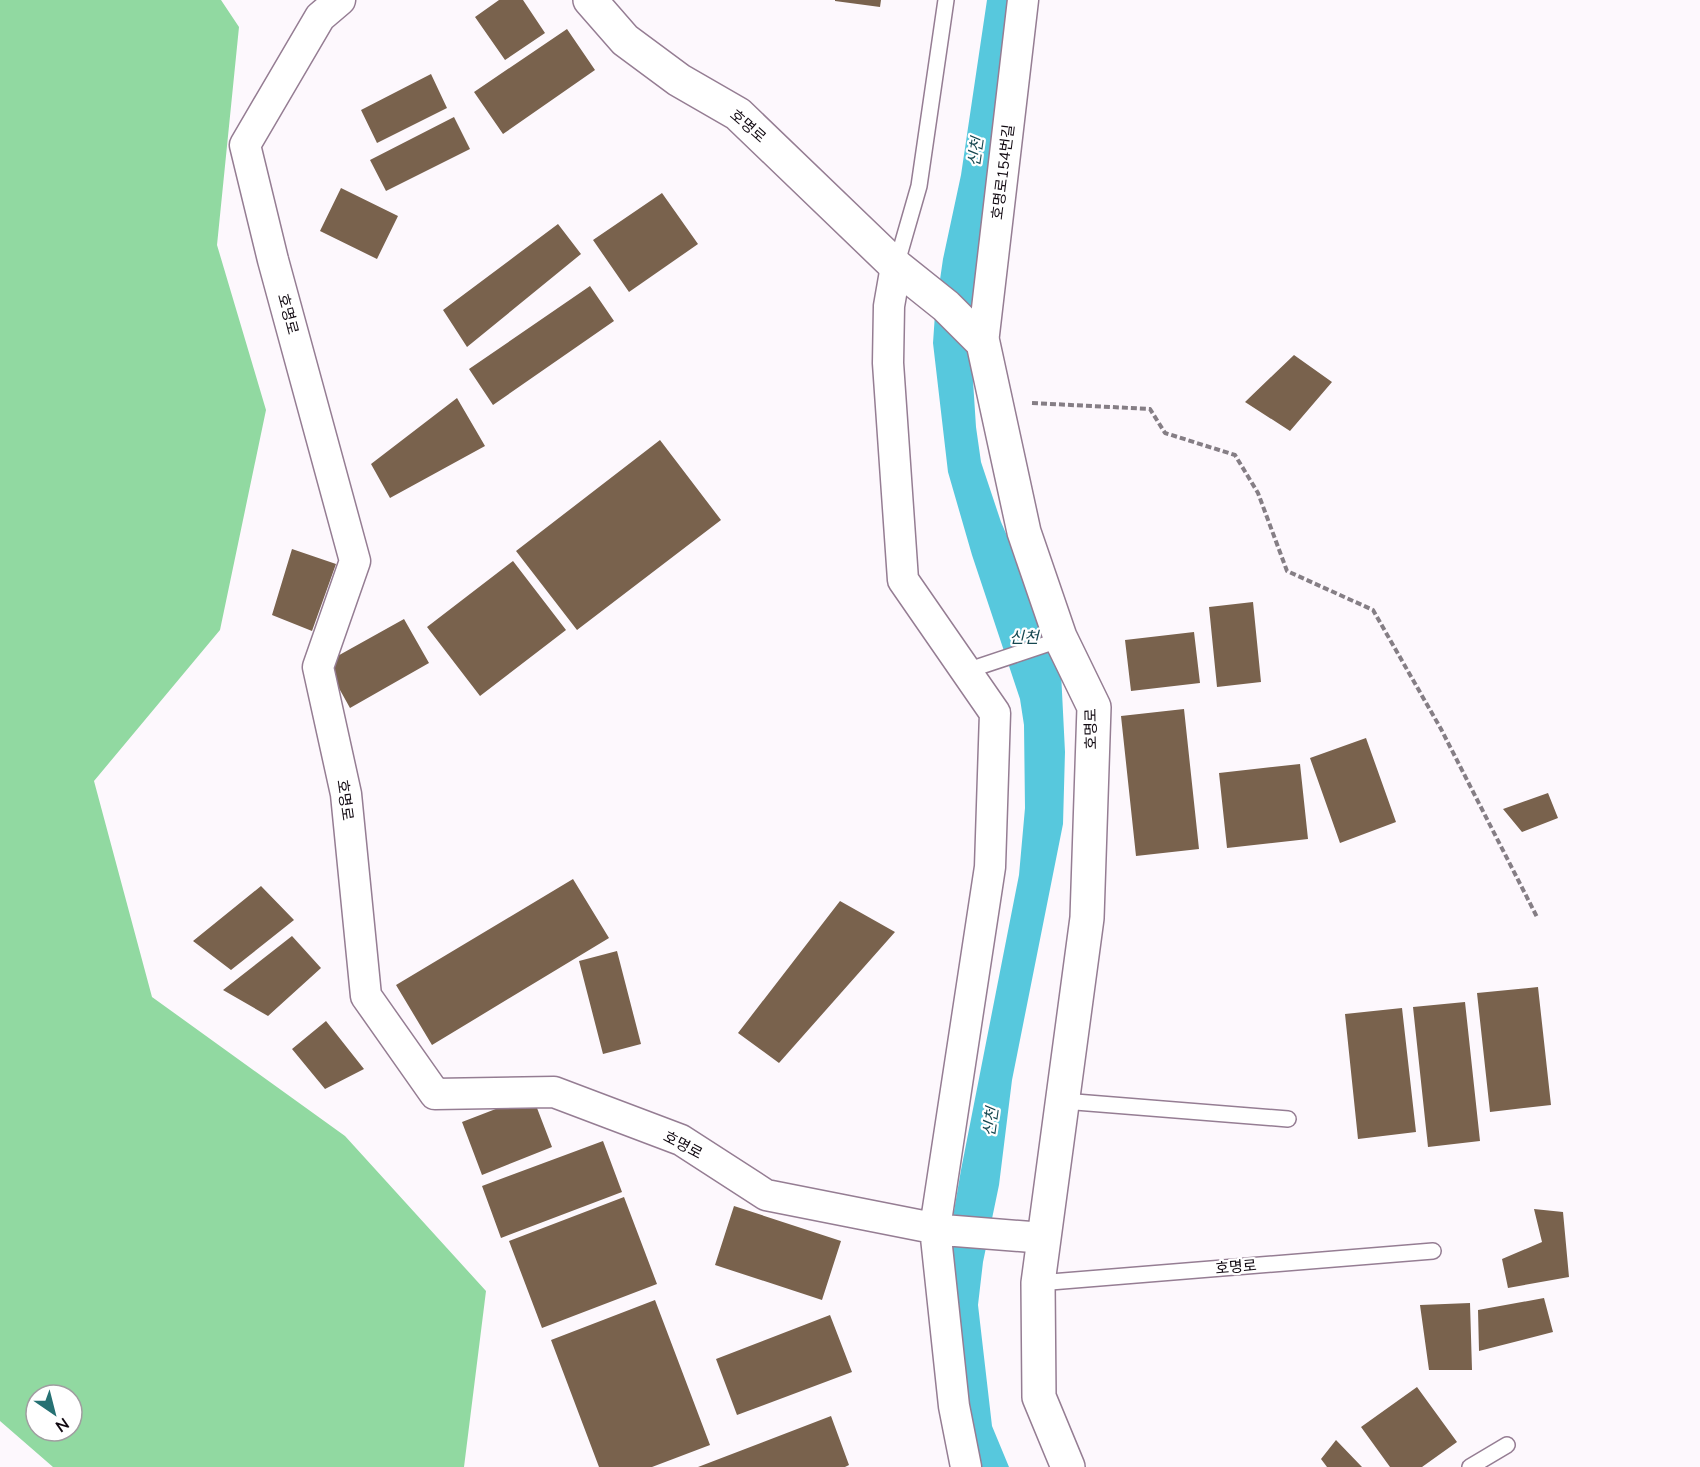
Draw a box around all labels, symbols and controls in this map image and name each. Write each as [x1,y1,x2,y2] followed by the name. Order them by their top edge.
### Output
[726,105,770,147] street label: 호명로
[987,123,1019,221] street label: 호명로154번길
[963,134,989,168] water label: 신천
[273,291,303,337] street label: 호명로
[1009,627,1041,649] water label: 신천
[1081,708,1101,750] street label: 호명로
[332,778,358,822] street label: 호명로
[978,1104,1004,1138] water label: 신천
[660,1126,706,1164] street label: 호명로
[1215,1255,1257,1279] street label: 호명로
[24,1383,84,1443] north arrow
[51,1412,73,1437] text: N

